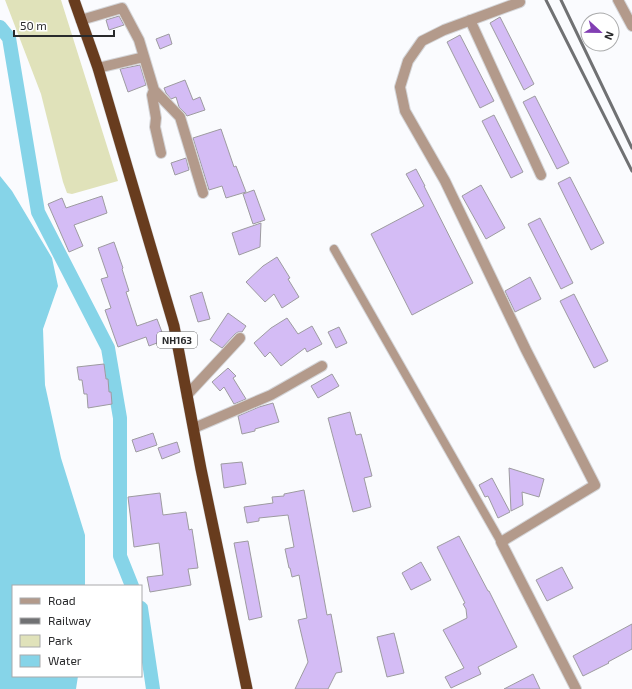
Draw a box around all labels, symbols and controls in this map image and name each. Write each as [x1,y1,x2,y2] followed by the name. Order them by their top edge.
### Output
[14,12,114,38] scale bar
[580,12,620,52] north arrow
[20,18,47,32] text: 50 m
[602,30,617,42] text: N
[157,332,197,348] road number: NH163
[12,585,142,677] legend
[48,593,76,607] text: Road
[48,613,92,627] text: Railway
[48,633,73,647] text: Park
[48,653,82,667] text: Water

